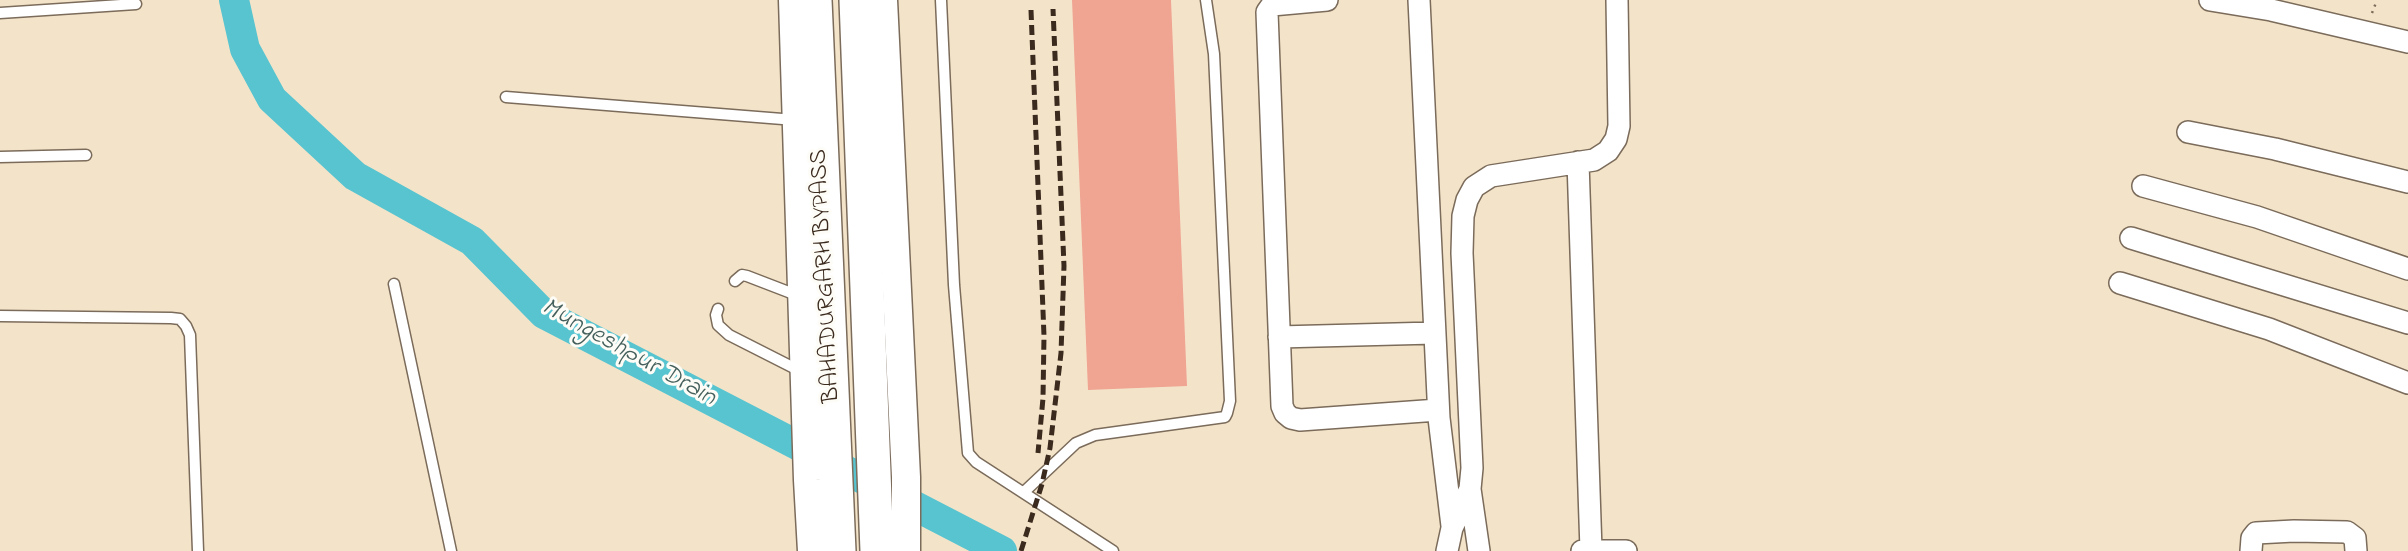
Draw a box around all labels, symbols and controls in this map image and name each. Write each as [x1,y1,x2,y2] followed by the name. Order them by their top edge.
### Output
[806,148,848,404] street label: BAHADURGARH BYPASS
[535,293,721,415] water label: Mungeshpur Drain

